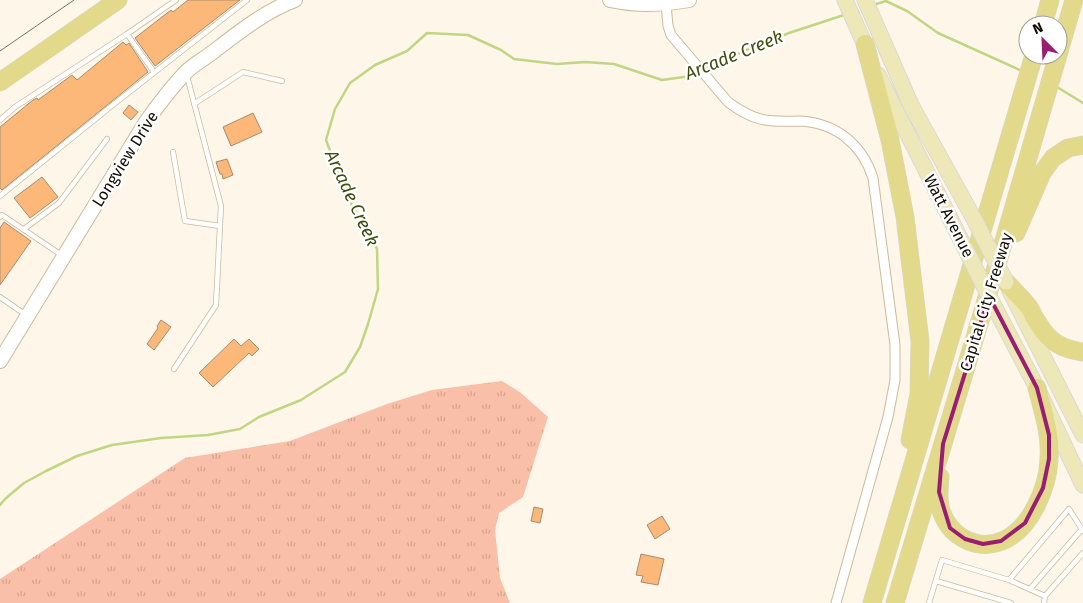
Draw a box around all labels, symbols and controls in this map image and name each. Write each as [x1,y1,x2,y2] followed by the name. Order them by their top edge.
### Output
[1018,15,1068,65] north arrow
[1030,19,1046,38] text: N
[681,25,786,85] water label: Arcade Creek
[88,108,162,210] street label: Longview Drive
[320,145,384,250] water label: Arcade Creek
[920,171,978,261] street label: Watt Avenue
[956,230,1016,374] street label: Capital City Freeway

